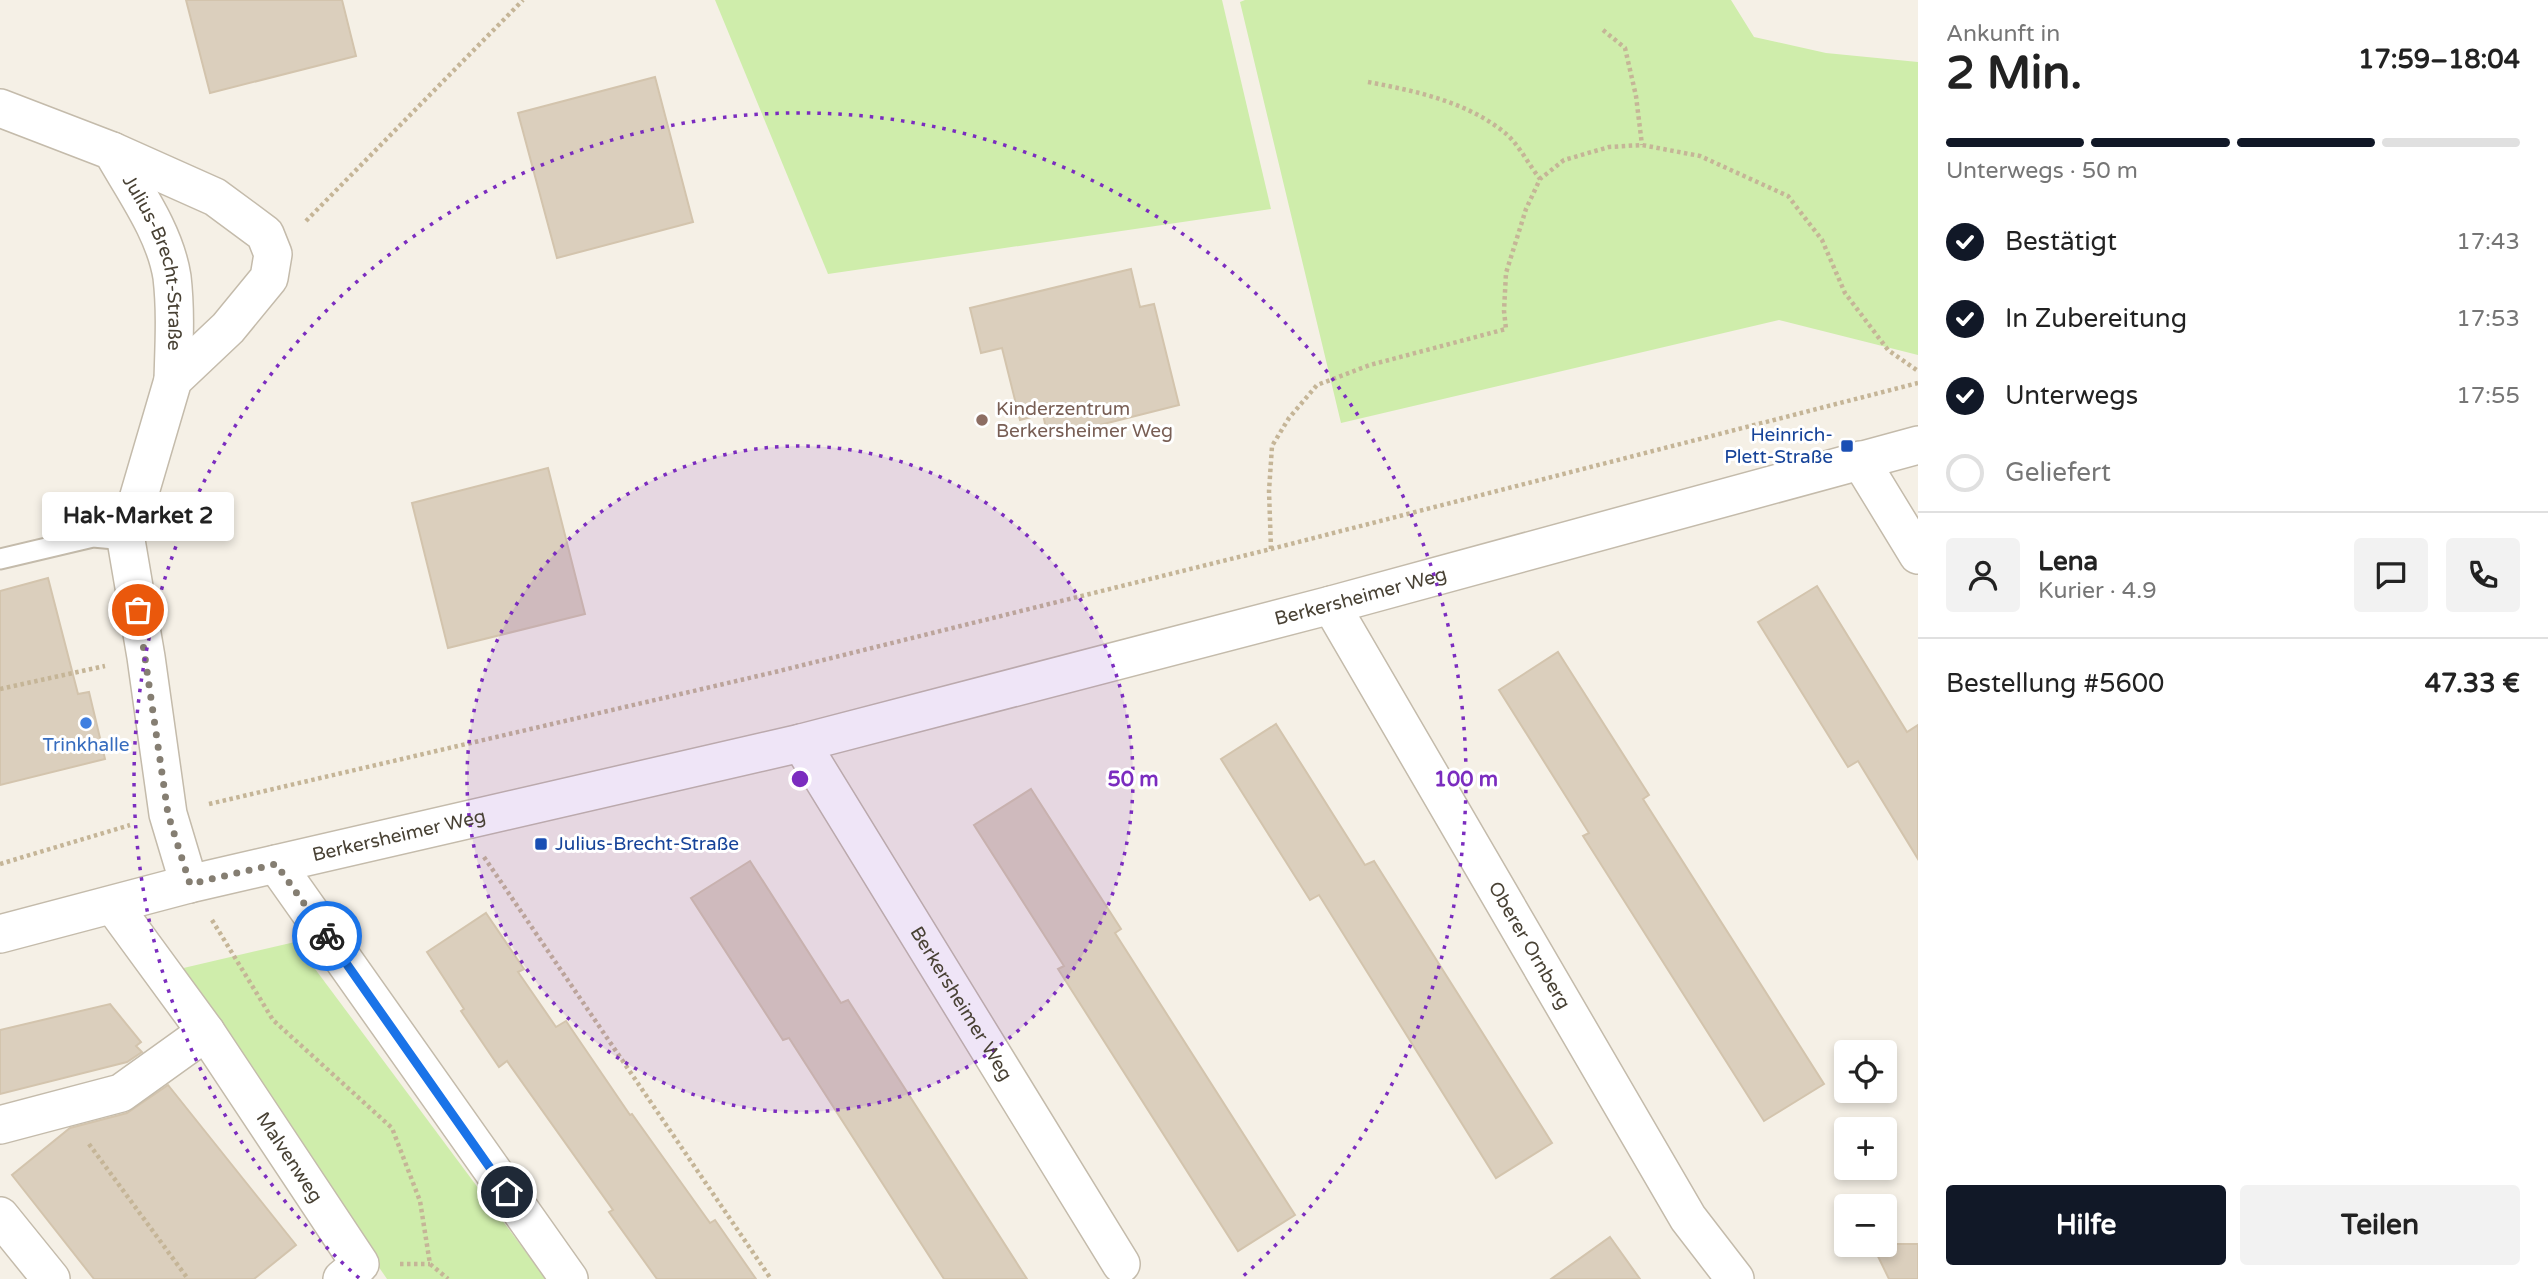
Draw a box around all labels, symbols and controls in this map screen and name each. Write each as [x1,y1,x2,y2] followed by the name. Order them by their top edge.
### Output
[1946,20,2060,48] text: Ankunft in
[2358,44,2520,75] text: 17:59–18:04
[1946,46,2082,101] text: 2 Min.
[1946,157,2138,185] text: Unterwegs · 50 m
[118,171,185,351] street label: Julius-Brecht-Straße
[1946,223,1984,261] icon: check
[2005,226,2117,257] text: Bestätigt
[2456,228,2520,256] text: 17:43
[1946,300,1984,338] icon: check
[2005,303,2187,334] text: In Zubereitung
[2456,305,2520,333] text: 17:53
[1946,377,1984,415] icon: check
[2005,380,2138,411] text: Unterwegs
[2456,382,2520,410] text: 17:55
[996,398,1173,442] place label: Kinderzentrum Berkersheimer Weg
[974,412,990,428] marker: Kinderzentrum Berkersheimer Weg
[1724,424,1833,468] place label: Heinrich- Plett-Straße
[1839,438,1855,454] marker: Heinrich- Plett-Straße
[2005,457,2111,488] text: Geliefert
[42,491,234,540] callout: Hak-Market 2
[63,502,213,530] text: Hak-Market 2
[1946,538,2020,612] button: person
[2354,538,2428,612] button: chat
[2446,538,2520,612] button: phone
[2038,546,2098,577] text: Lena
[1272,563,1449,630] street label: Berkersheimer Weg
[2038,577,2157,605] text: Kurier · 4.9
[108,580,168,640] pin
[119,591,157,629] icon: bag
[1946,668,2164,699] text: Bestellung #5600
[2425,668,2520,699] text: 47.33 €
[78,715,94,731] marker: Trinkhalle
[43,734,129,756] place label: Trinkhalle
[788,767,812,791] centre of rings
[1107,767,1159,792] text: 50 m
[1434,767,1498,792] text: 100 m
[310,805,488,866] street label: Berkersheimer Weg
[555,833,739,855] place label: Julius-Brecht-Straße
[533,836,549,852] marker: Julius-Brecht-Straße
[1484,878,1575,1013] street label: Oberer Ornberg
[292,901,362,971] courier
[308,917,346,955] icon: bike
[905,923,1017,1085] street label: Berkersheimer Weg
[1834,1040,1897,1257] map controls
[1834,1040,1897,1103] button: locate
[251,1108,327,1207] street label: Malvenweg
[1834,1117,1897,1180] button: +
[477,1162,537,1222] pin
[488,1173,526,1211] icon: home
[1946,1185,2226,1265] button: Hilfe
[2240,1185,2520,1265] button: Teilen
[1834,1194,1897,1257] button: −

